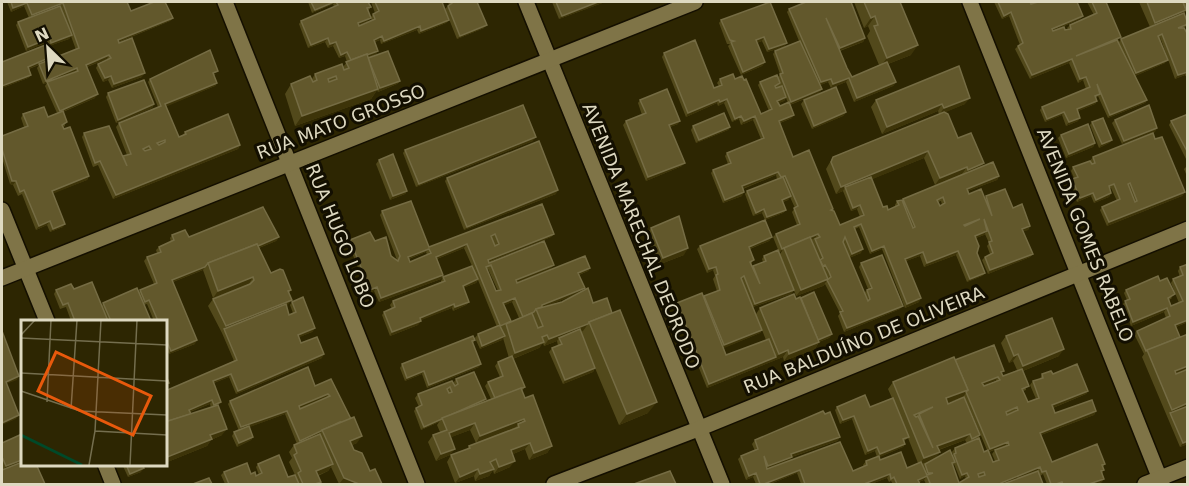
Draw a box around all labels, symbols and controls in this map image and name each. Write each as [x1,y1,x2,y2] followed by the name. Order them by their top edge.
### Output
[18,18,78,78] north arrow
[32,23,52,46] text: N
[254,80,428,163] street label: RUA MATO GROSSO
[578,100,705,372] street label: AVENIDA MARECHAL DEORODO
[1033,125,1138,345] street label: AVENIDA GOMES RABELO
[302,160,379,311] street label: RUA HUGO LOBO
[740,281,988,398] street label: RUA BALDUÍNO DE OLIVEIRA
[21,320,166,465] inset map

